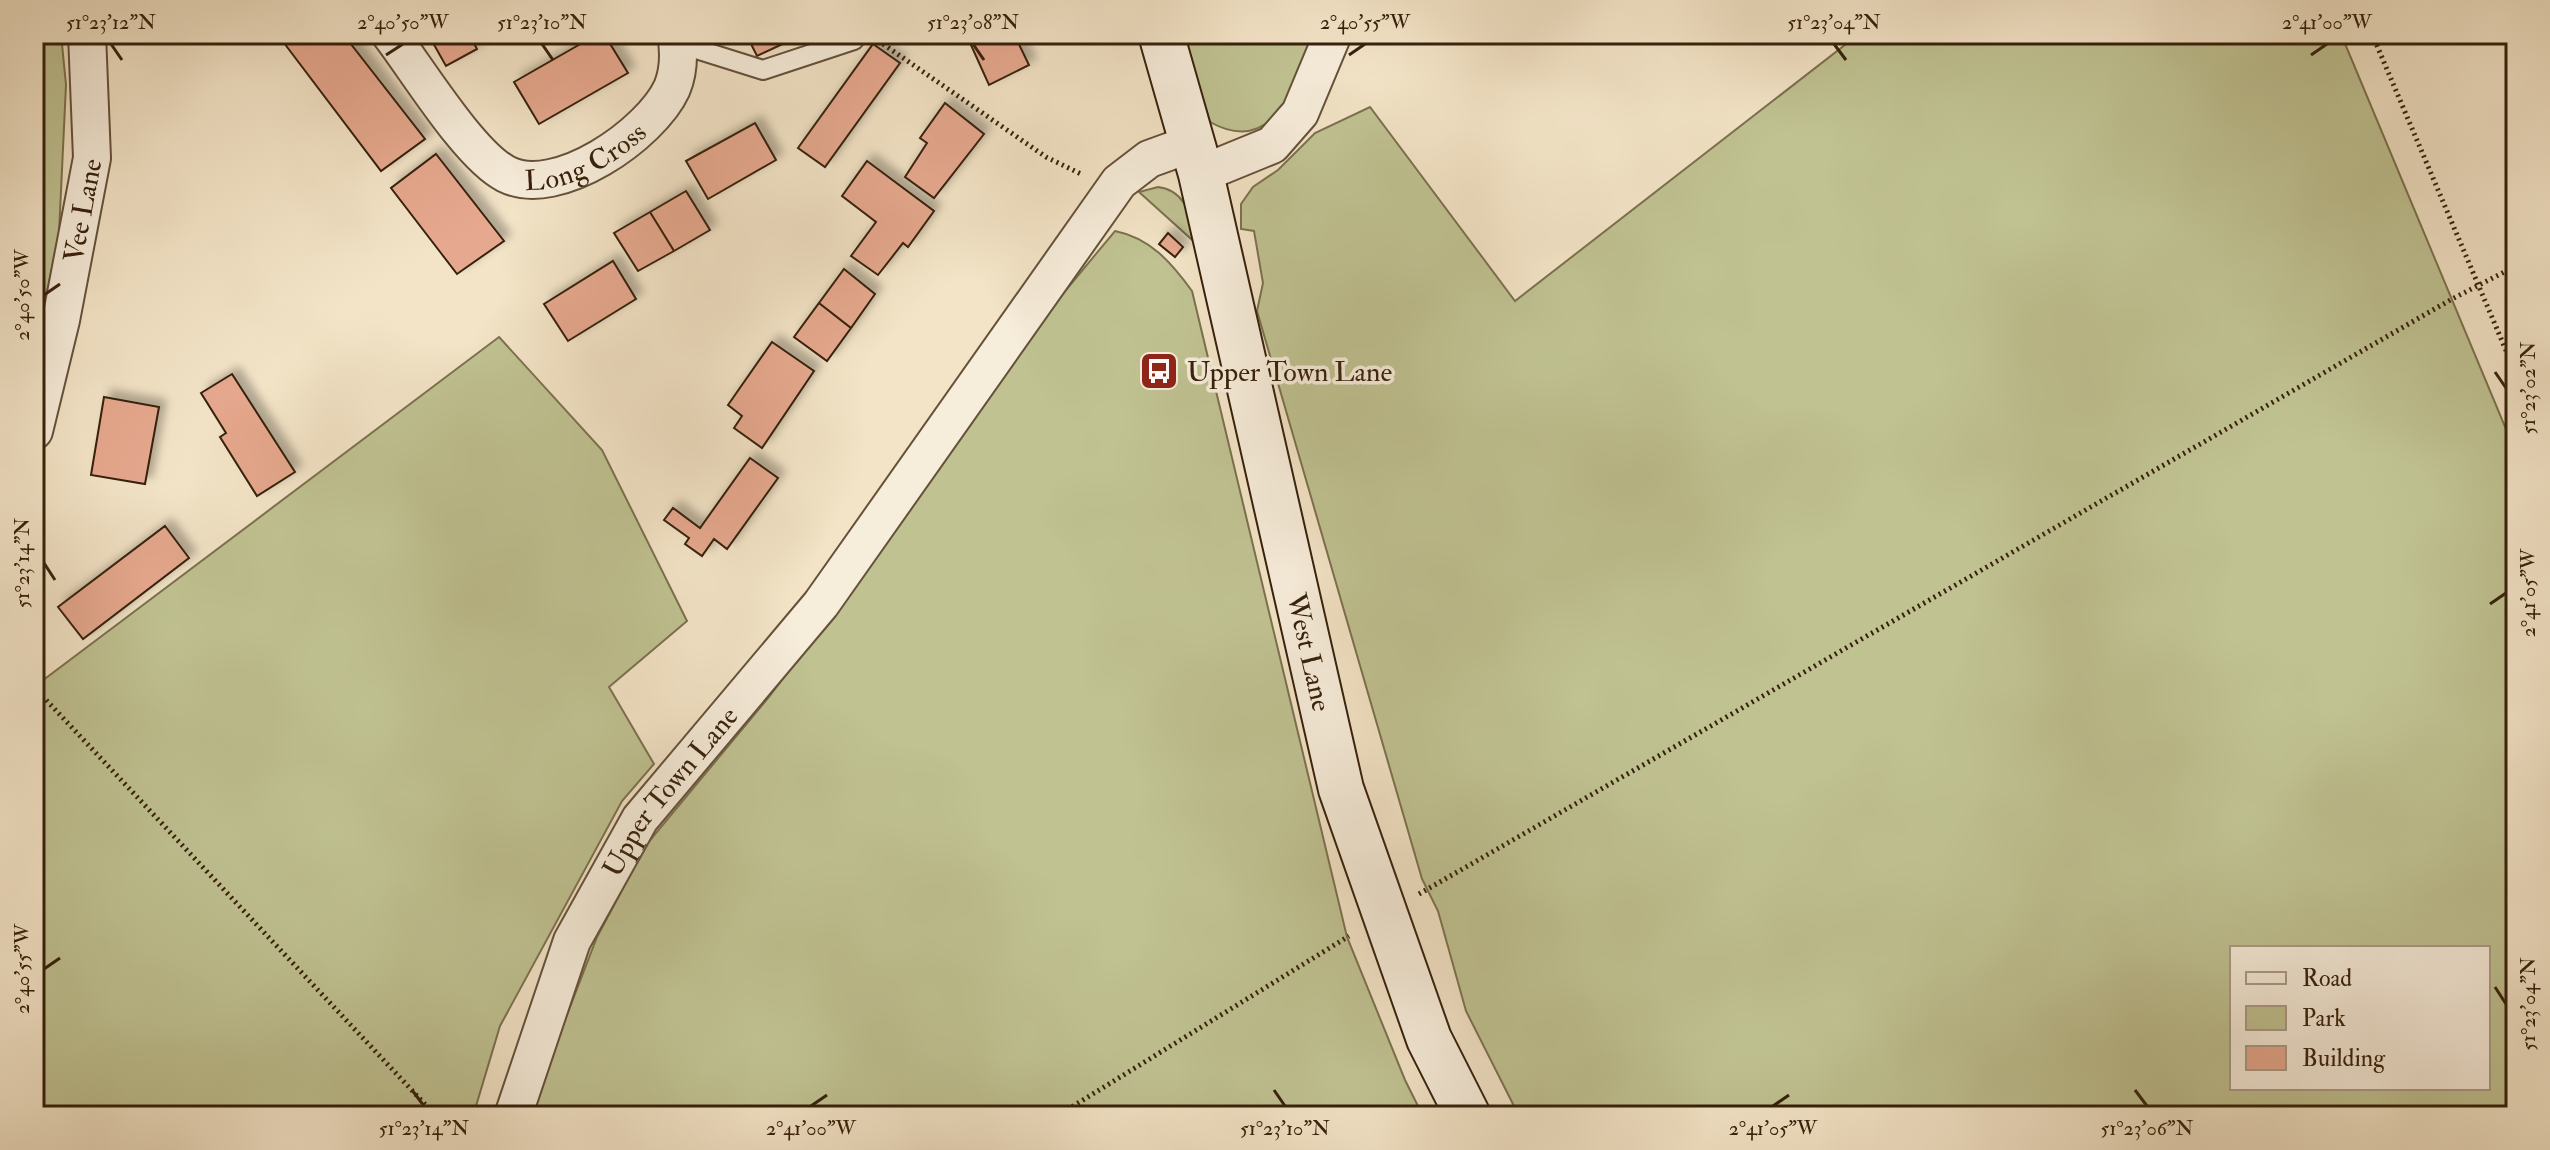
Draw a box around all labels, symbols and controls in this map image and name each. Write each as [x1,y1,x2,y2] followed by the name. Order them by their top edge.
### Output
[66,10,156,35] text: 51°23'12"N
[357,10,449,35] text: 2°40'50"W
[497,10,587,35] text: 51°23'10"N
[927,10,1019,35] text: 51°23'08"N
[1320,10,1411,35] text: 2°40'55"W
[1787,10,1881,35] text: 51°23'04"N
[2282,10,2373,35] text: 2°41'00"W
[524,115,654,199] street label: Long Cross
[56,155,111,265] street label: Vee Lane
[10,249,35,341] text: 2°40'50"W
[2516,341,2541,434] text: 51°23'02"N
[1138,350,1180,392] bus stop icon: Upper Town Lane
[1187,355,1392,390] place label: Upper Town Lane
[10,518,35,608] text: 51°23'14"N
[2516,548,2541,637] text: 2°41'05"W
[1278,589,1339,715] street label: West Lane
[595,700,746,883] street label: Upper Town Lane
[10,923,35,1014] text: 2°40'55"W
[2230,946,2490,1090] legend
[2516,957,2541,1051] text: 51°23'04"N
[2302,963,2352,994] text: Road
[2302,1003,2346,1034] text: Park
[2302,1043,2386,1074] text: Building
[379,1116,469,1141] text: 51°23'14"N
[766,1116,857,1141] text: 2°41'00"W
[1240,1116,1330,1141] text: 51°23'10"N
[1729,1116,1818,1141] text: 2°41'05"W
[2101,1116,2194,1141] text: 51°23'06"N

